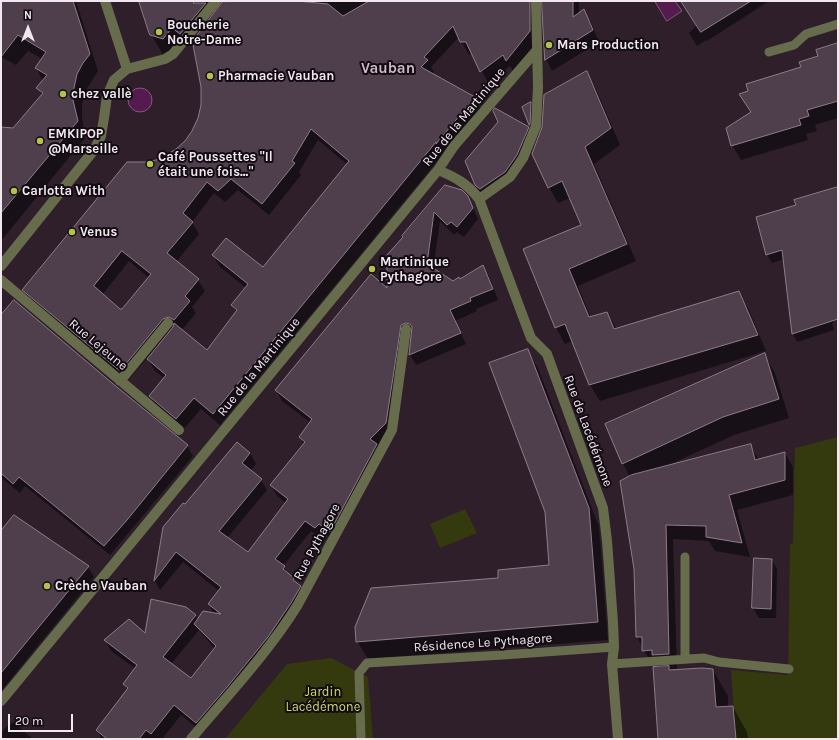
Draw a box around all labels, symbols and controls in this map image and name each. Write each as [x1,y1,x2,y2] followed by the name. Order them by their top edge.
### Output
[8,8,48,48] north arrow
[24,9,32,22] text: N
[167,17,241,48] place label: Boucherie Notre-Dame
[154,27,164,37] marker: Boucherie Notre-Dame
[557,37,659,53] place label: Mars Production
[544,40,554,50] marker: Mars Production
[361,60,415,78] district label: Vauban
[419,65,509,169] street label: Rue de la Martinique
[218,68,334,84] place label: Pharmacie Vauban
[205,71,215,81] marker: Pharmacie Vauban
[71,86,132,102] place label: chez vallè
[58,89,68,99] marker: chez vallè
[48,126,118,157] place label: EMKIPOP @Marseille
[35,136,45,146] marker: EMKIPOP @Marseille
[158,149,273,180] place label: Café Poussettes "Il était une fois..."
[145,159,155,169] marker: Café Poussettes "Il était une fois..."
[22,183,105,199] place label: Carlotta With
[9,186,19,196] marker: Carlotta With
[80,224,117,240] place label: Venus
[67,227,77,237] marker: Venus
[380,254,449,285] place label: Martinique Pythagore
[367,264,377,274] marker: Martinique Pythagore
[214,315,304,419] street label: Rue de la Martinique
[66,316,130,374] street label: Rue Lejeune
[561,373,615,489] street label: Rue de Lacédémone
[290,501,344,583] street label: Rue Pythagore
[55,578,147,594] place label: Crèche Vauban
[42,581,52,591] marker: Crèche Vauban
[413,630,553,656] street label: Résidence Le Pythagore
[286,684,360,715] park label: Jardin Lacédémone
[10,706,75,732] scale bar
[15,714,43,728] text: 20 m

